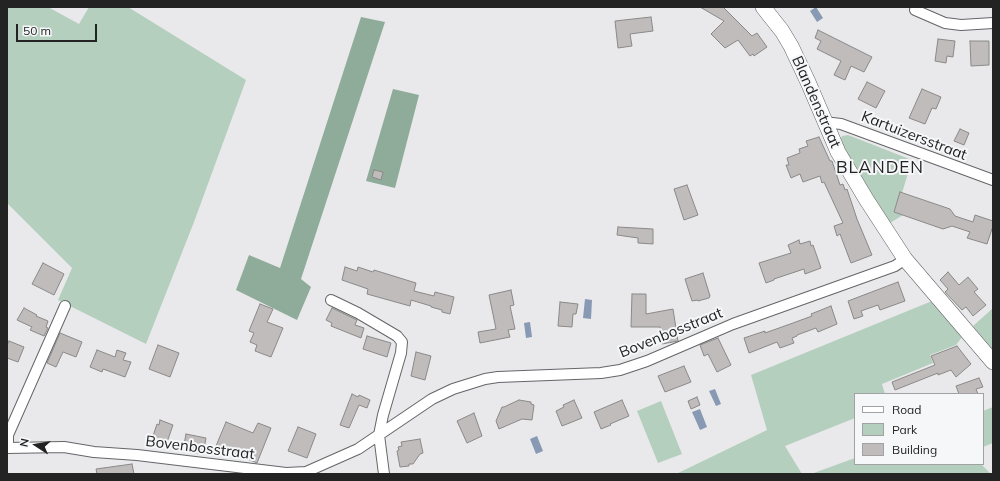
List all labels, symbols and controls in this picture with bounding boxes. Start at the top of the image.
scale bar [18,16,99,42]
text: 50 m [23,23,51,38]
street label: Blandenstraat [788,53,844,151]
street label: Kartuizersstraat [859,108,969,164]
district label: BLANDEN [836,158,924,178]
street label: Bovenbosstraat [617,304,725,362]
legend [854,393,984,465]
text: Road [892,402,921,417]
text: Park [892,422,917,437]
north arrow [16,425,56,465]
street label: Bovenbosstraat [144,432,256,464]
text: N [17,437,32,448]
text: Building [892,442,937,457]

